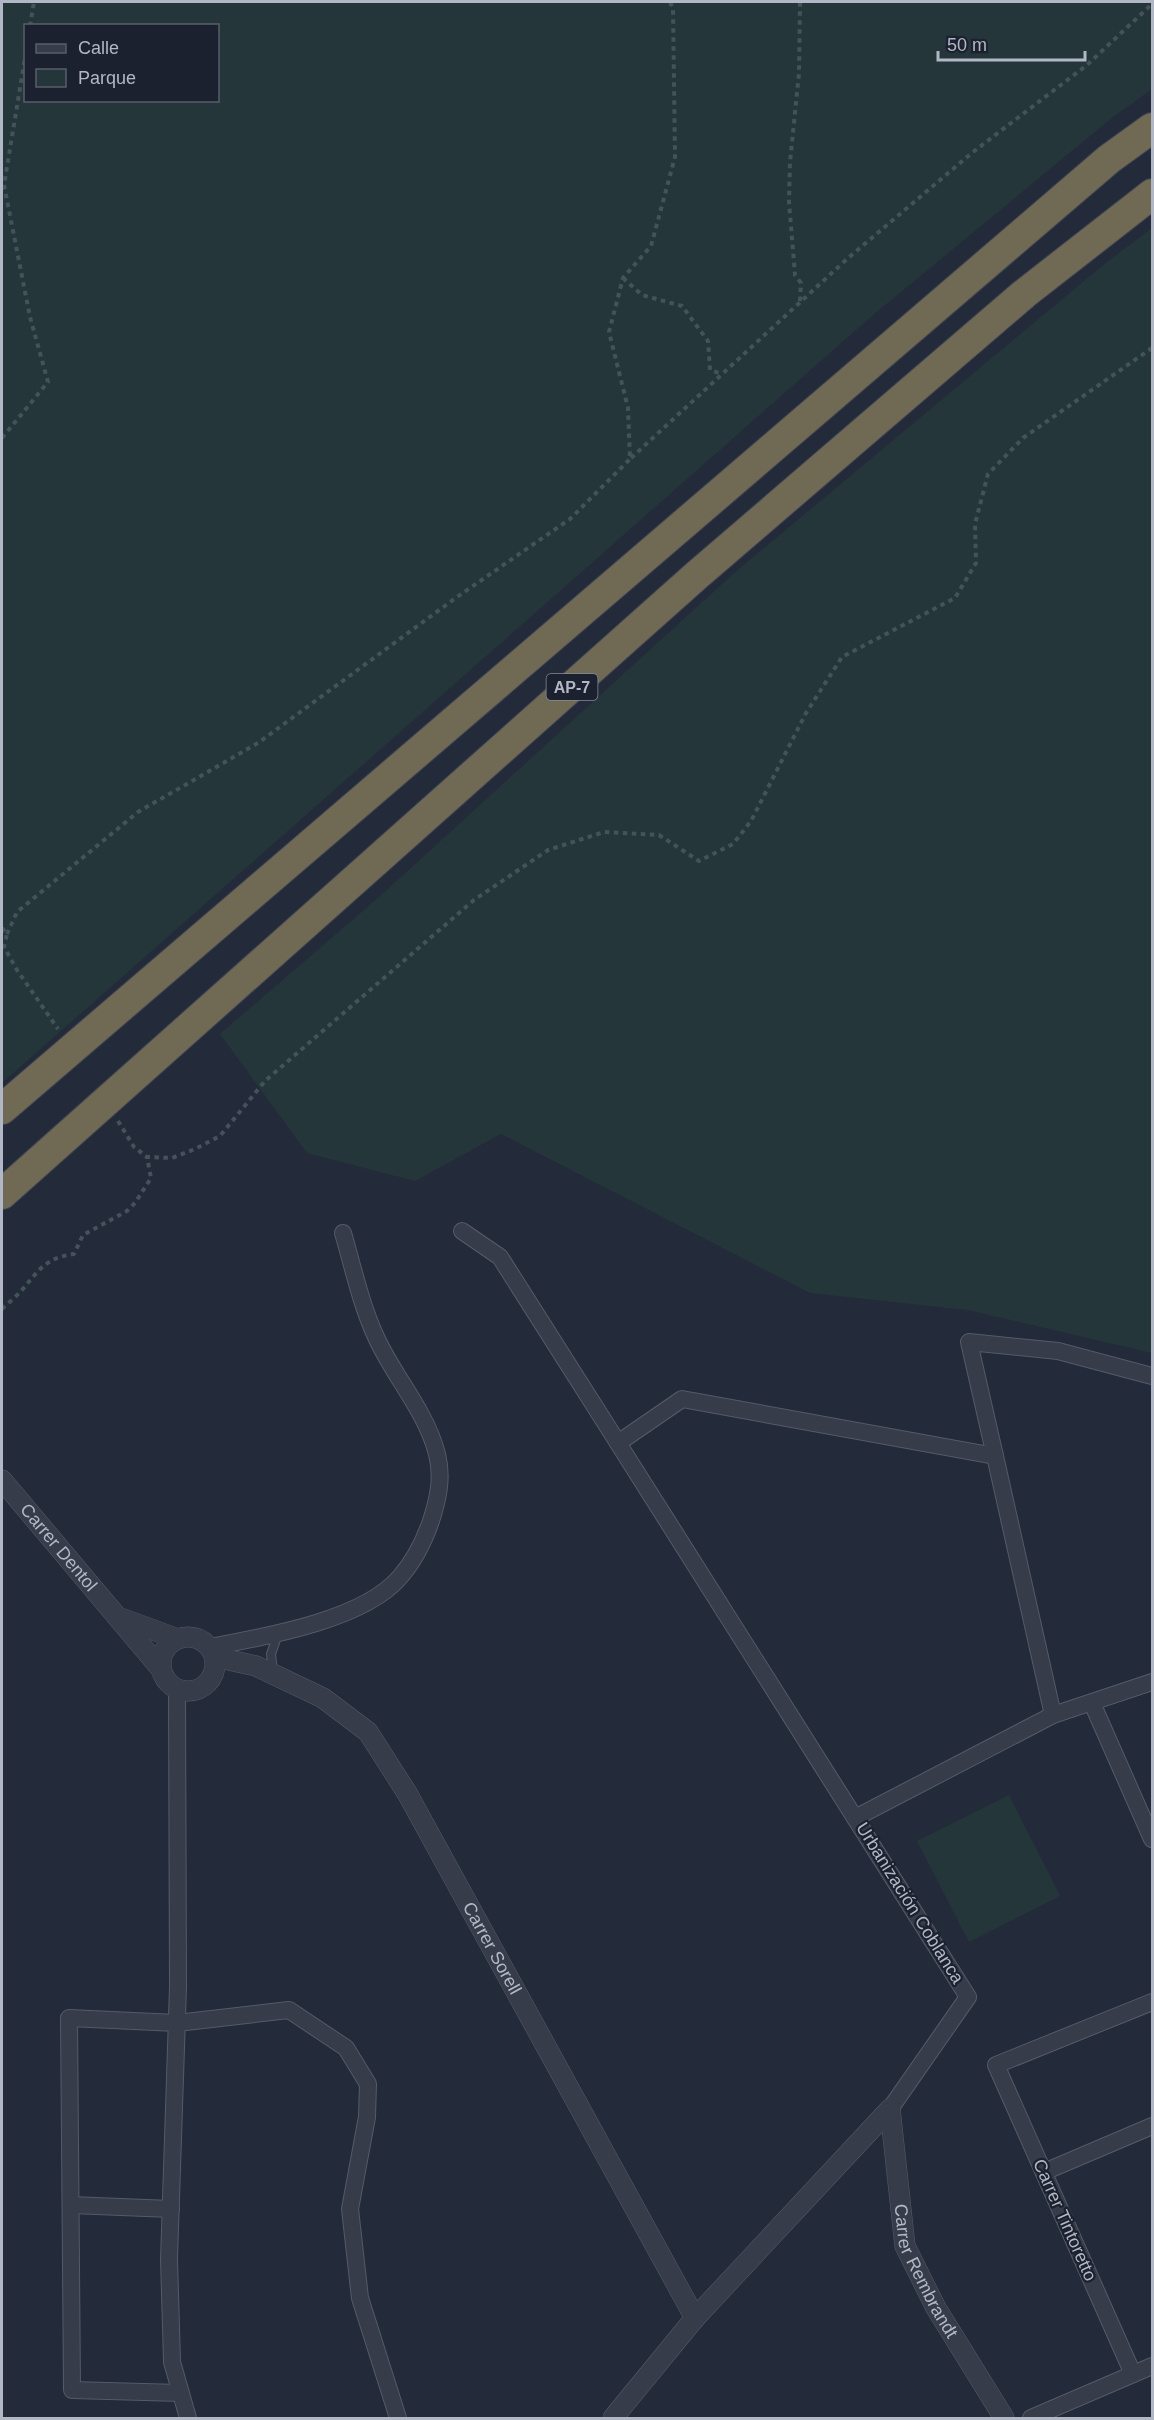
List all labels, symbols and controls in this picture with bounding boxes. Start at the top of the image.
legend [24,24,219,102]
scale bar [938,24,1085,62]
text: 50 m [947,35,987,55]
text: Calle [78,38,119,58]
text: Parque [78,68,136,88]
road number: AP-7 [546,674,598,700]
street label: Carrer Dentol [16,1500,101,1595]
street label: Urbanización Coblanca [852,1819,968,1988]
street label: Carrer Sorell [459,1899,525,1998]
street label: Carrer Tintoretto [1029,2156,1101,2284]
street label: Carrer Rembrandt [890,2203,962,2342]

